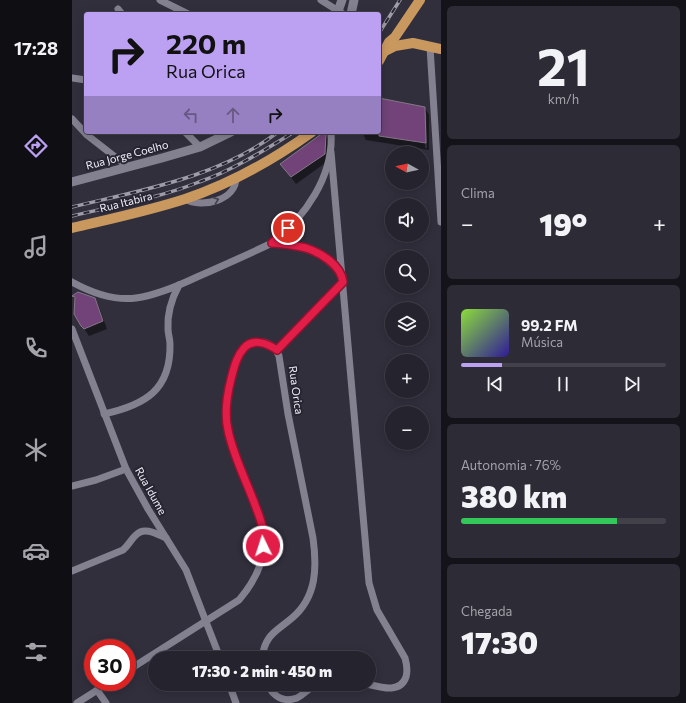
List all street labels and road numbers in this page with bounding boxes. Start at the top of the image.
street label: Rua Jorge Coelho [84,137,170,173]
street label: Rua Itabira [98,189,154,214]
street label: Rua Orica [287,365,306,415]
street label: Rua Idume [133,465,170,517]

